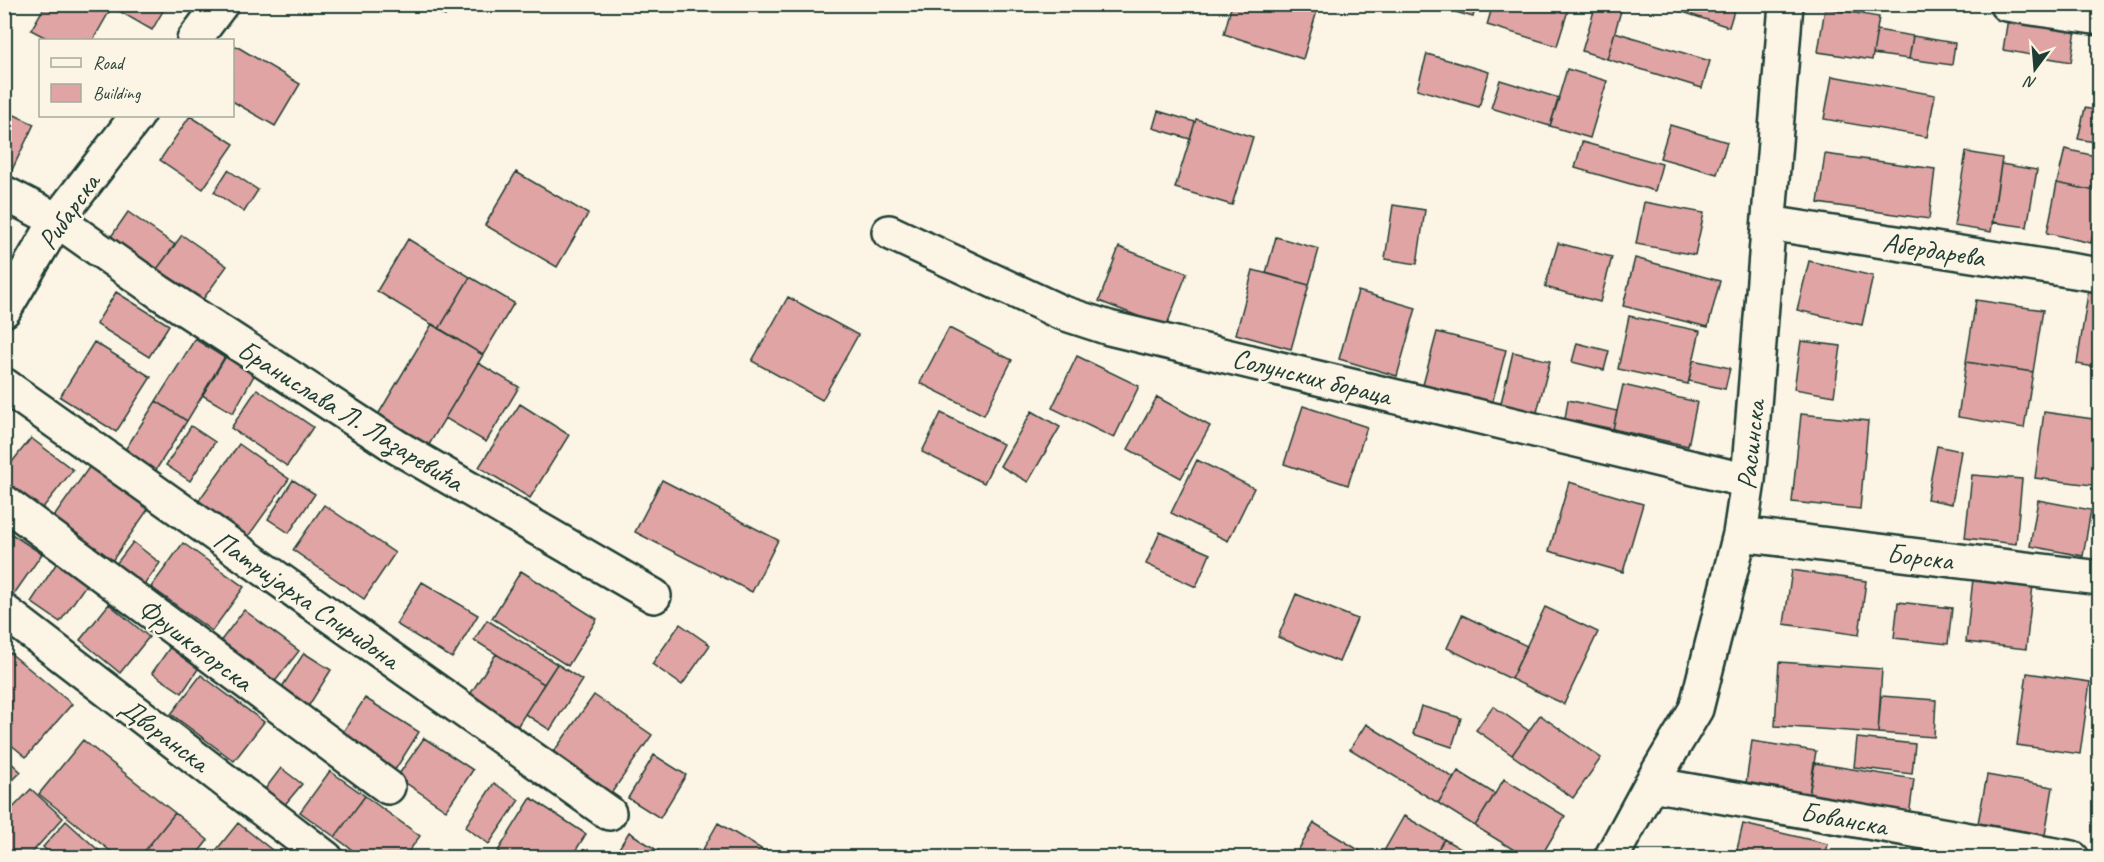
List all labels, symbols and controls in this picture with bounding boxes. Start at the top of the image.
legend [39,39,234,117]
north arrow [2005,39,2065,99]
text: Road [93,52,126,74]
text: N [2021,71,2039,93]
text: Building [93,82,142,104]
street label: Рибарска [30,164,109,256]
street label: Абердарева [1880,224,1989,275]
street label: Бранислава Л. Лазаревића [231,332,472,501]
street label: Солунских бораца [1229,340,1397,414]
street label: Расинска [1728,396,1773,491]
street label: Патријарха Спиридона [207,522,408,678]
street label: Борска [1885,535,1957,578]
street label: Фрушкогорска [132,590,261,700]
street label: Дворанска [113,689,218,781]
street label: Бованска [1798,794,1892,844]

